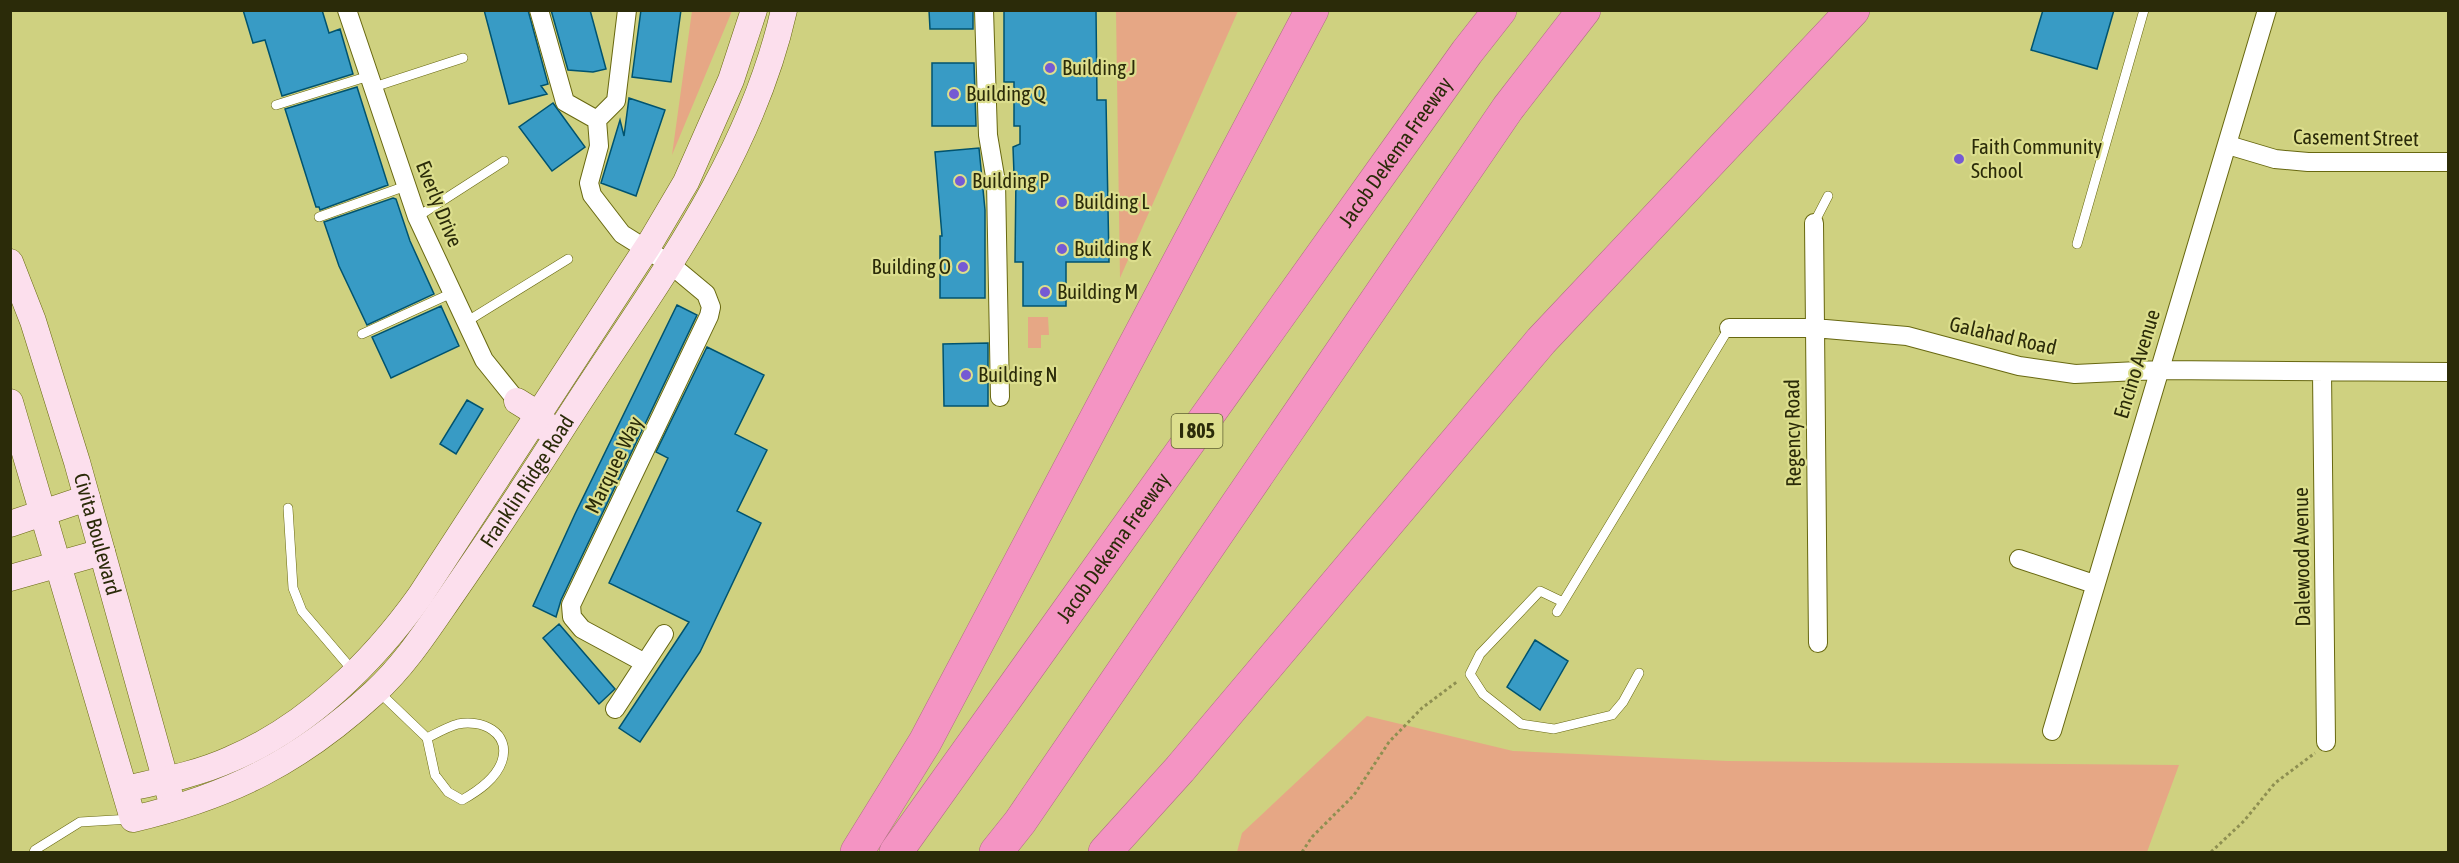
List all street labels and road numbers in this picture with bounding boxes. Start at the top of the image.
street label: Jacob Dekema Freeway [1333,72,1457,231]
street label: Casement Street [2293,124,2419,150]
street label: Everly Drive [412,157,468,250]
street label: Encino Avenue [2108,306,2164,421]
street label: Galahad Road [1947,311,2059,359]
street label: Regency Road [1779,379,1805,487]
street label: Franklin Ridge Road [475,410,578,551]
street label: Marquee Way [579,412,647,517]
road number: I 805 [1172,414,1222,448]
street label: Jacob Dekema Freeway [1051,467,1174,627]
street label: Civita Boulevard [70,470,126,598]
street label: Dalewood Avenue [2288,487,2314,627]

